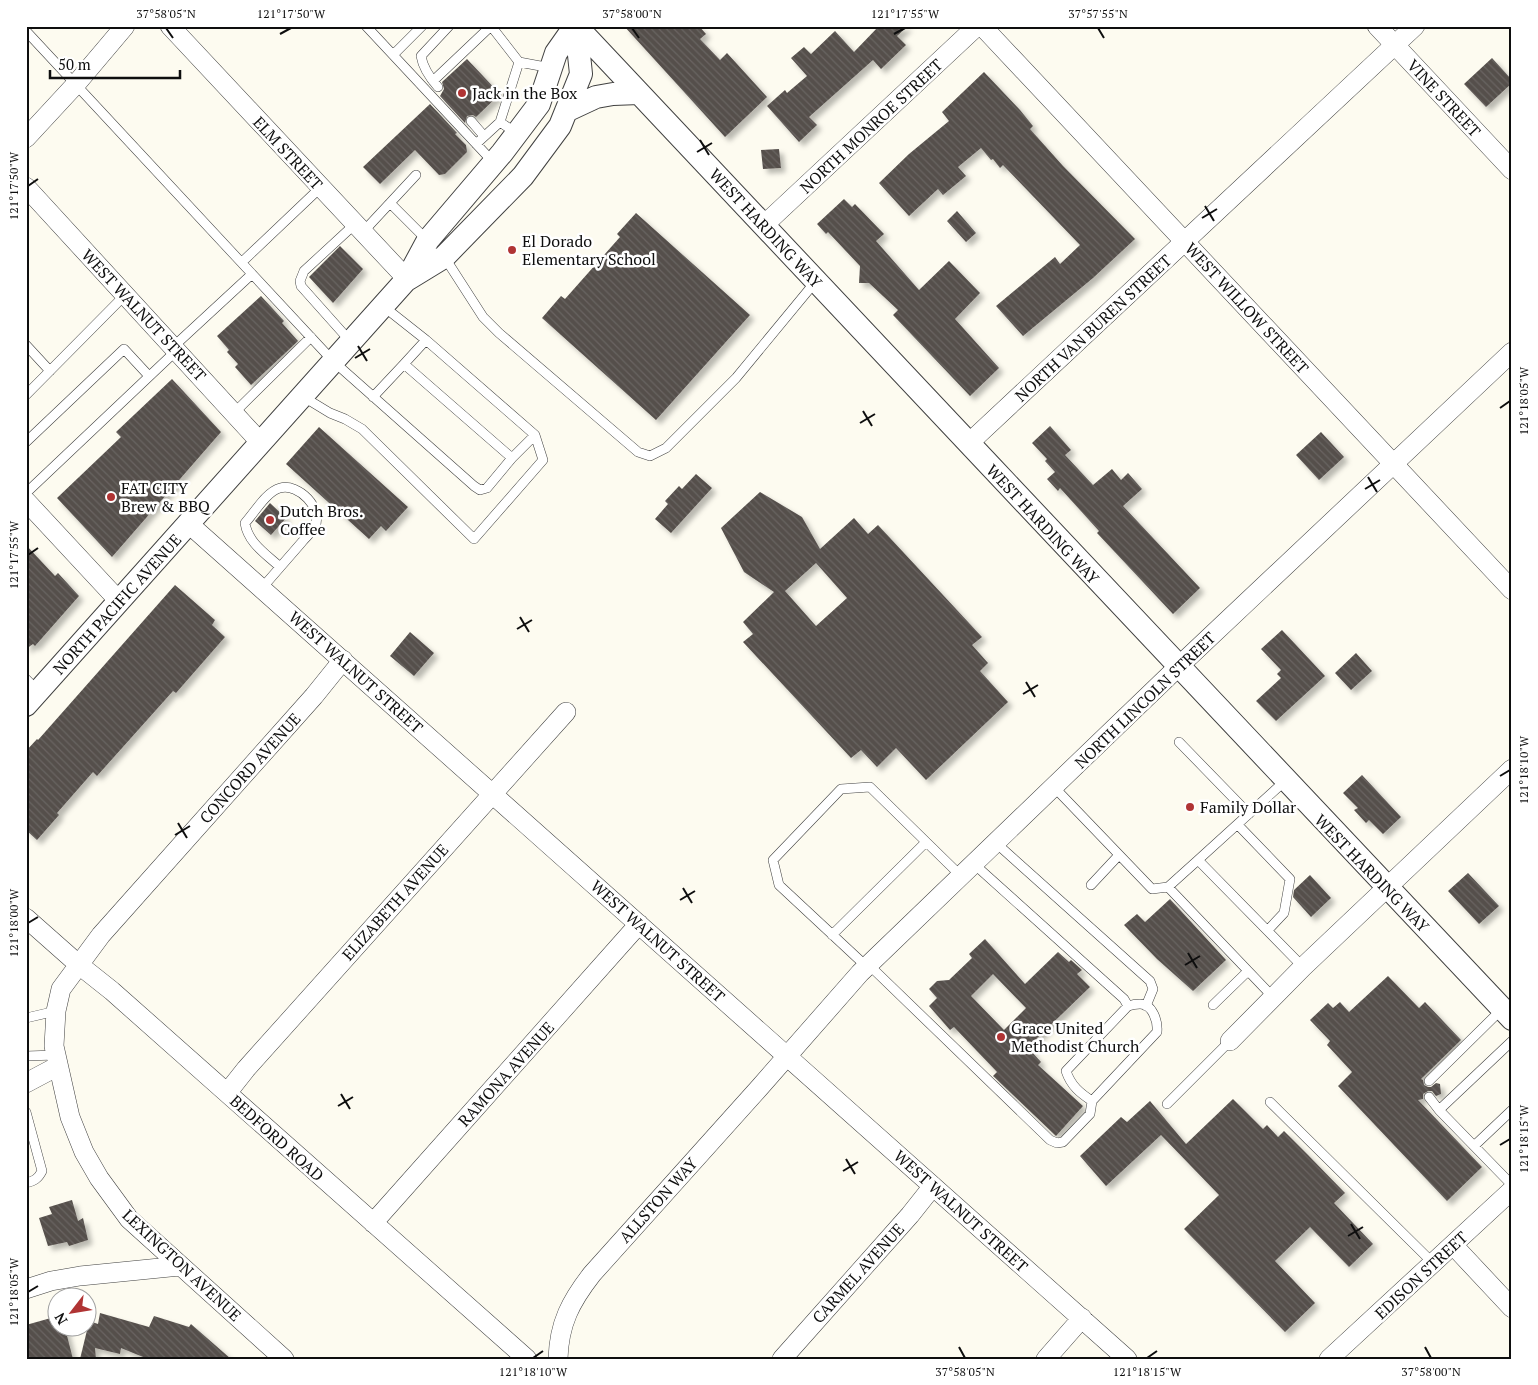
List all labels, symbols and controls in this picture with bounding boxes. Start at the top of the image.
text: 37°58'05"N [136,6,196,21]
text: 121°17'50"W [257,6,326,21]
text: 37°58'00"N [602,6,662,21]
text: 121°17'55"W [871,6,940,21]
text: 37°57'55"N [1068,6,1128,21]
scale bar [50,48,180,80]
text: 50 m [58,54,91,74]
street label: NORTH MONROE STREET [795,54,947,198]
street label: VINE STREET [1402,54,1486,142]
place label: Jack in the Box [472,82,578,104]
marker: Jack in the Box [456,87,468,99]
street label: ELM STREET [248,111,328,195]
text: 121°17'50"W [6,151,21,220]
street label: WEST HARDING WAY [705,163,828,293]
place label: El Dorado Elementary School [522,230,656,270]
street label: WEST WILLOW STREET [1180,238,1314,378]
street label: WEST WALNUT STREET [77,244,211,386]
marker: El Dorado Elementary School [506,244,518,256]
street label: NORTH VAN BUREN STREET [1010,249,1176,407]
text: 121°18'05"W [1516,366,1531,435]
street label: WEST HARDING WAY [982,459,1105,589]
place label: FAT CITY Brew & BBQ [121,477,211,517]
marker: FAT CITY Brew & BBQ [105,491,117,503]
place label: Dutch Bros. Coffee [280,500,363,540]
marker: Dutch Bros. Coffee [264,514,276,526]
text: 121°17'55"W [6,520,21,589]
street label: NORTH PACIFIC AVENUE [48,529,186,679]
street label: WEST WALNUT STREET [284,606,428,738]
street label: NORTH LINCOLN STREET [1070,627,1220,773]
street label: CONCORD AVENUE [194,708,306,828]
text: 121°18'10"W [1516,735,1531,804]
place label: Family Dollar [1200,796,1297,818]
marker: Family Dollar [1184,801,1196,813]
street label: WEST HARDING WAY [1310,809,1435,937]
street label: ELIZABETH AVENUE [337,839,453,965]
street label: WEST WALNUT STREET [586,875,730,1007]
text: 121°18'00"W [6,888,21,957]
street label: RAMONA AVENUE [453,1017,559,1131]
place label: Grace United Methodist Church [1011,1017,1140,1057]
marker: Grace United Methodist Church [995,1031,1007,1043]
street label: BEDFORD ROAD [225,1090,329,1186]
text: 121°18'15"W [1516,1104,1531,1173]
street label: WEST WALNUT STREET [889,1145,1033,1277]
street label: ALLSTON WAY [614,1152,703,1247]
street label: LEXINGTON AVENUE [118,1204,246,1326]
street label: CARMEL AVENUE [807,1218,909,1328]
street label: EDISON STREET [1370,1226,1472,1324]
text: 121°18'05"W [6,1257,21,1326]
north arrow [48,1288,98,1338]
text: N [49,1309,71,1328]
text: 121°18'10"W [499,1364,568,1379]
text: 37°58'05"N [935,1364,995,1379]
text: 121°18'15"W [1113,1364,1182,1379]
text: 37°58'00"N [1401,1364,1461,1379]

